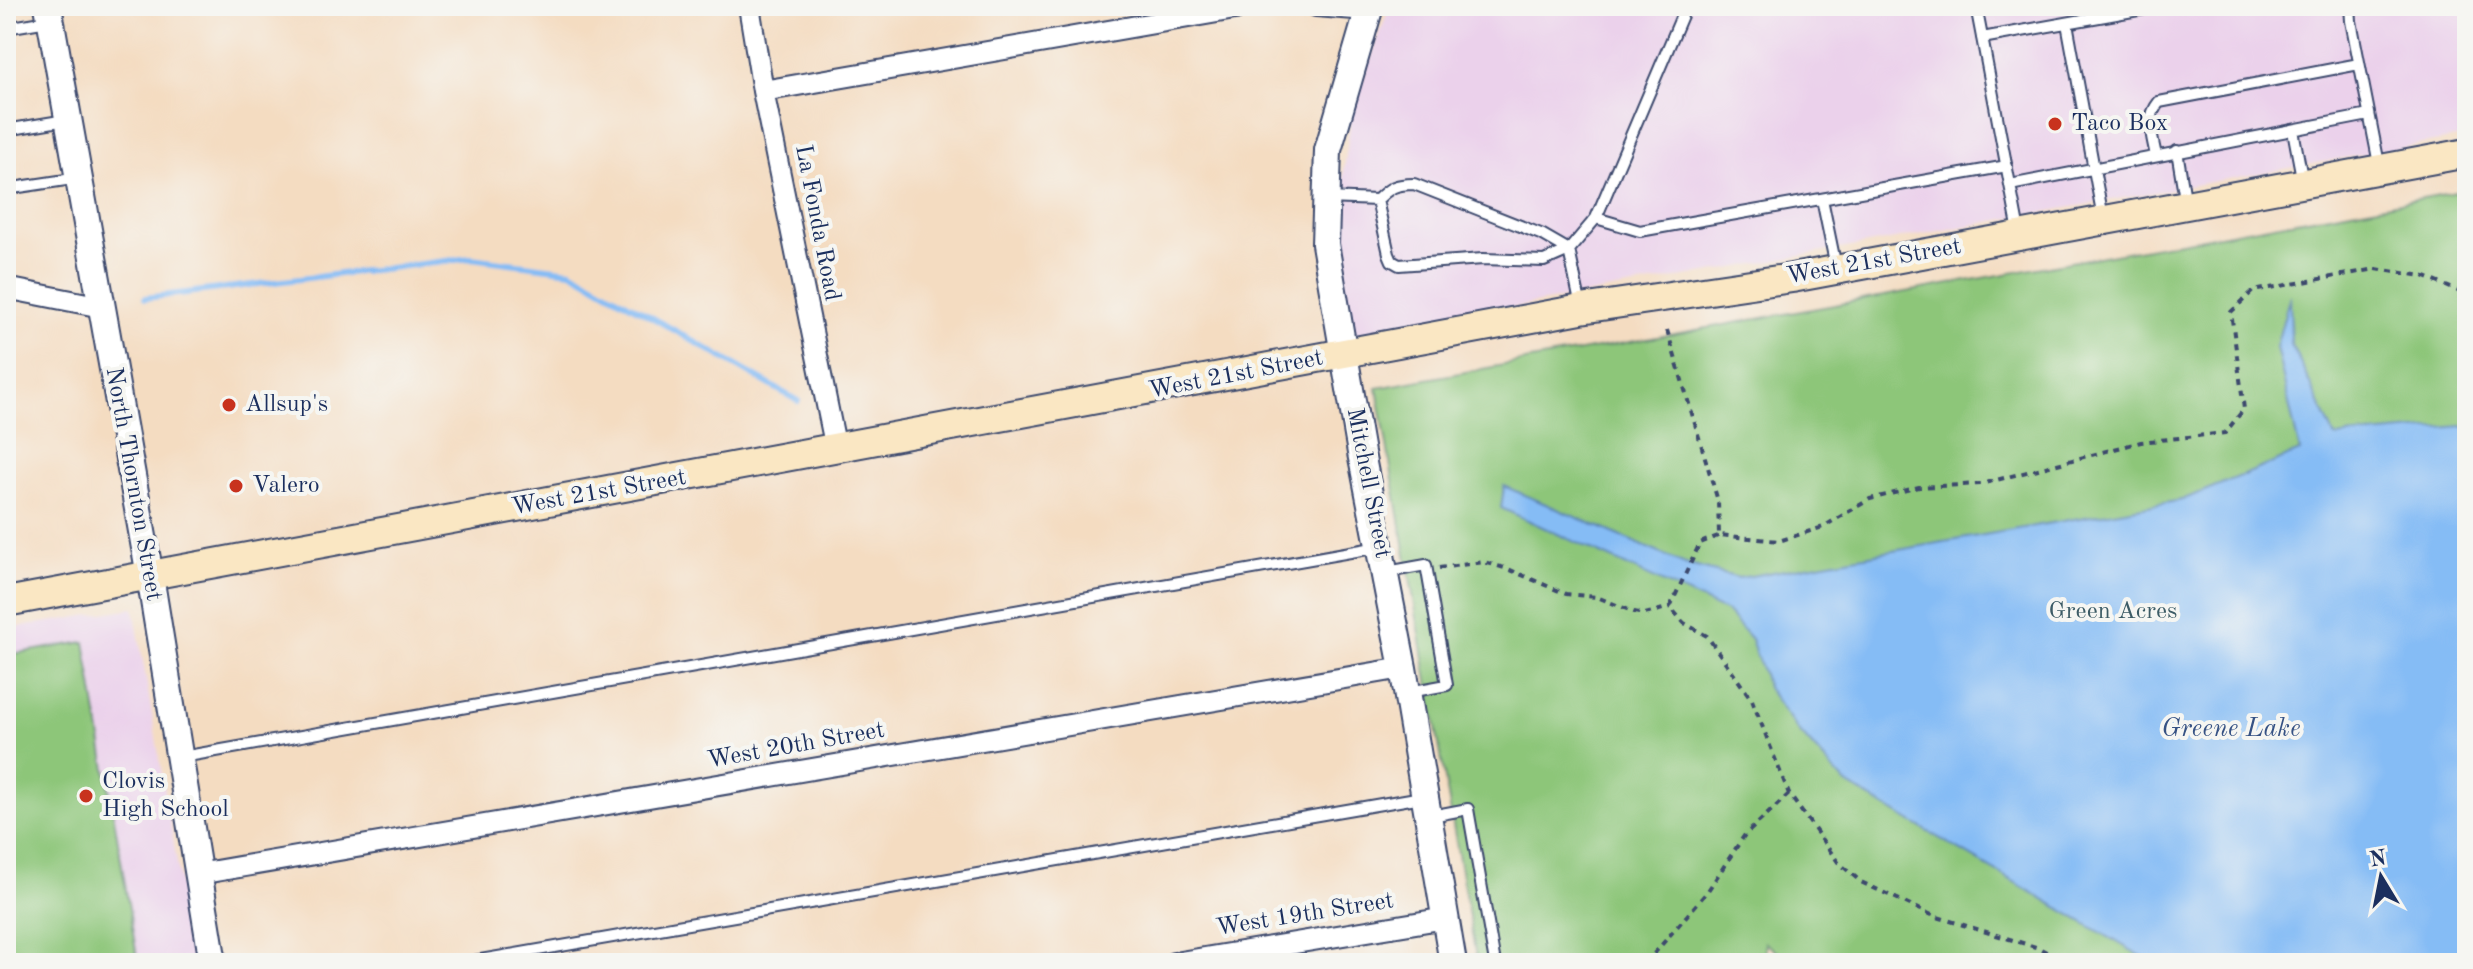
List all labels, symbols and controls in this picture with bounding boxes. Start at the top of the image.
place label: Taco Box [2071,112,2168,136]
marker: Taco Box [2046,115,2064,133]
street label: La Fonda Road [790,143,844,303]
street label: West 21st Street [1785,235,1963,289]
street label: West 21st Street [1147,346,1325,404]
street label: North Thornton Street [101,365,165,603]
place label: Allsup's [245,393,328,417]
marker: Allsup's [220,396,238,414]
street label: Mitchell Street [1342,406,1394,560]
street label: West 21st Street [510,466,688,520]
place label: Valero [252,474,320,498]
marker: Valero [227,477,245,495]
park label: Green Acres [2049,600,2177,624]
water label: Greene Lake [2161,716,2301,742]
street label: West 20th Street [706,719,886,773]
place label: Clovis High School [102,770,229,822]
marker: Clovis High School [77,787,95,805]
north arrow [2341,837,2421,917]
text: N [2368,847,2388,872]
street label: West 19th Street [1214,889,1396,941]

